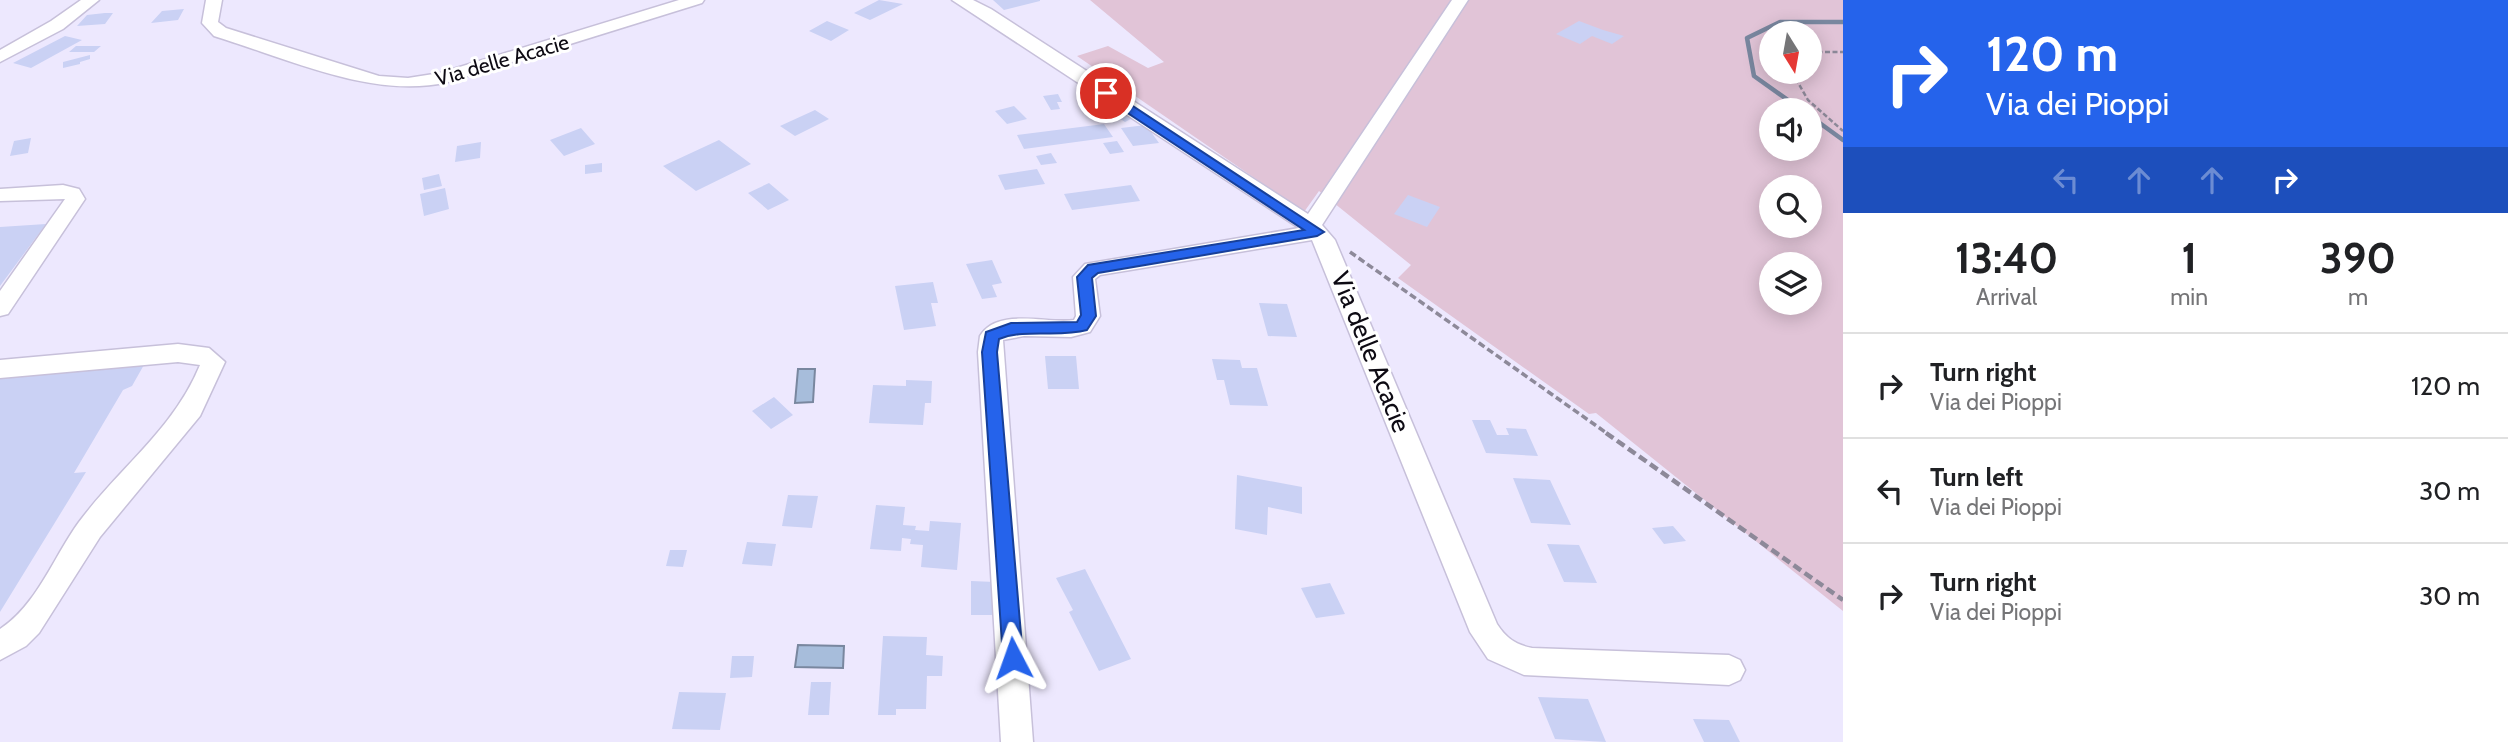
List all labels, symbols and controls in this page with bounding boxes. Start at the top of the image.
north arrow [1759,21,1822,84]
map controls [1759,21,1822,315]
text: 120 m [1986,24,2118,83]
icon: right [1871,28,1962,119]
street label: Via delle Acacie [432,29,572,91]
pin [1076,63,1136,123]
icon: arrive [1087,74,1125,112]
text: Via dei Pioppi [1986,84,2169,123]
button: sound [1759,98,1822,161]
icon: left [2047,161,2085,199]
icon: ahead [2120,161,2158,199]
icon: ahead [2193,161,2231,199]
icon: right [2266,161,2304,199]
button: search [1759,175,1822,238]
text: 13:40 [1955,232,2058,284]
text: 1 [2181,232,2197,284]
text: 390 [2320,232,2396,284]
button: layers [1759,252,1822,315]
street label: Via delle Acacie [1324,267,1418,437]
text: Arrival [1976,283,2037,311]
text: min [2170,283,2208,311]
text: m [2348,283,2368,311]
text: Turn right [1930,356,2036,388]
icon: right [1871,367,1909,405]
text: 120 m [2411,370,2480,402]
text: Via dei Pioppi [1930,388,2062,416]
text: Turn left [1930,461,2023,493]
icon: left [1871,472,1909,510]
text: 30 m [2419,475,2480,507]
text: Via dei Pioppi [1930,493,2062,521]
text: Turn right [1930,566,2036,598]
icon: right [1871,577,1909,615]
text: 30 m [2419,580,2480,612]
text: Via dei Pioppi [1930,598,2062,626]
position arrow [976,621,1050,695]

